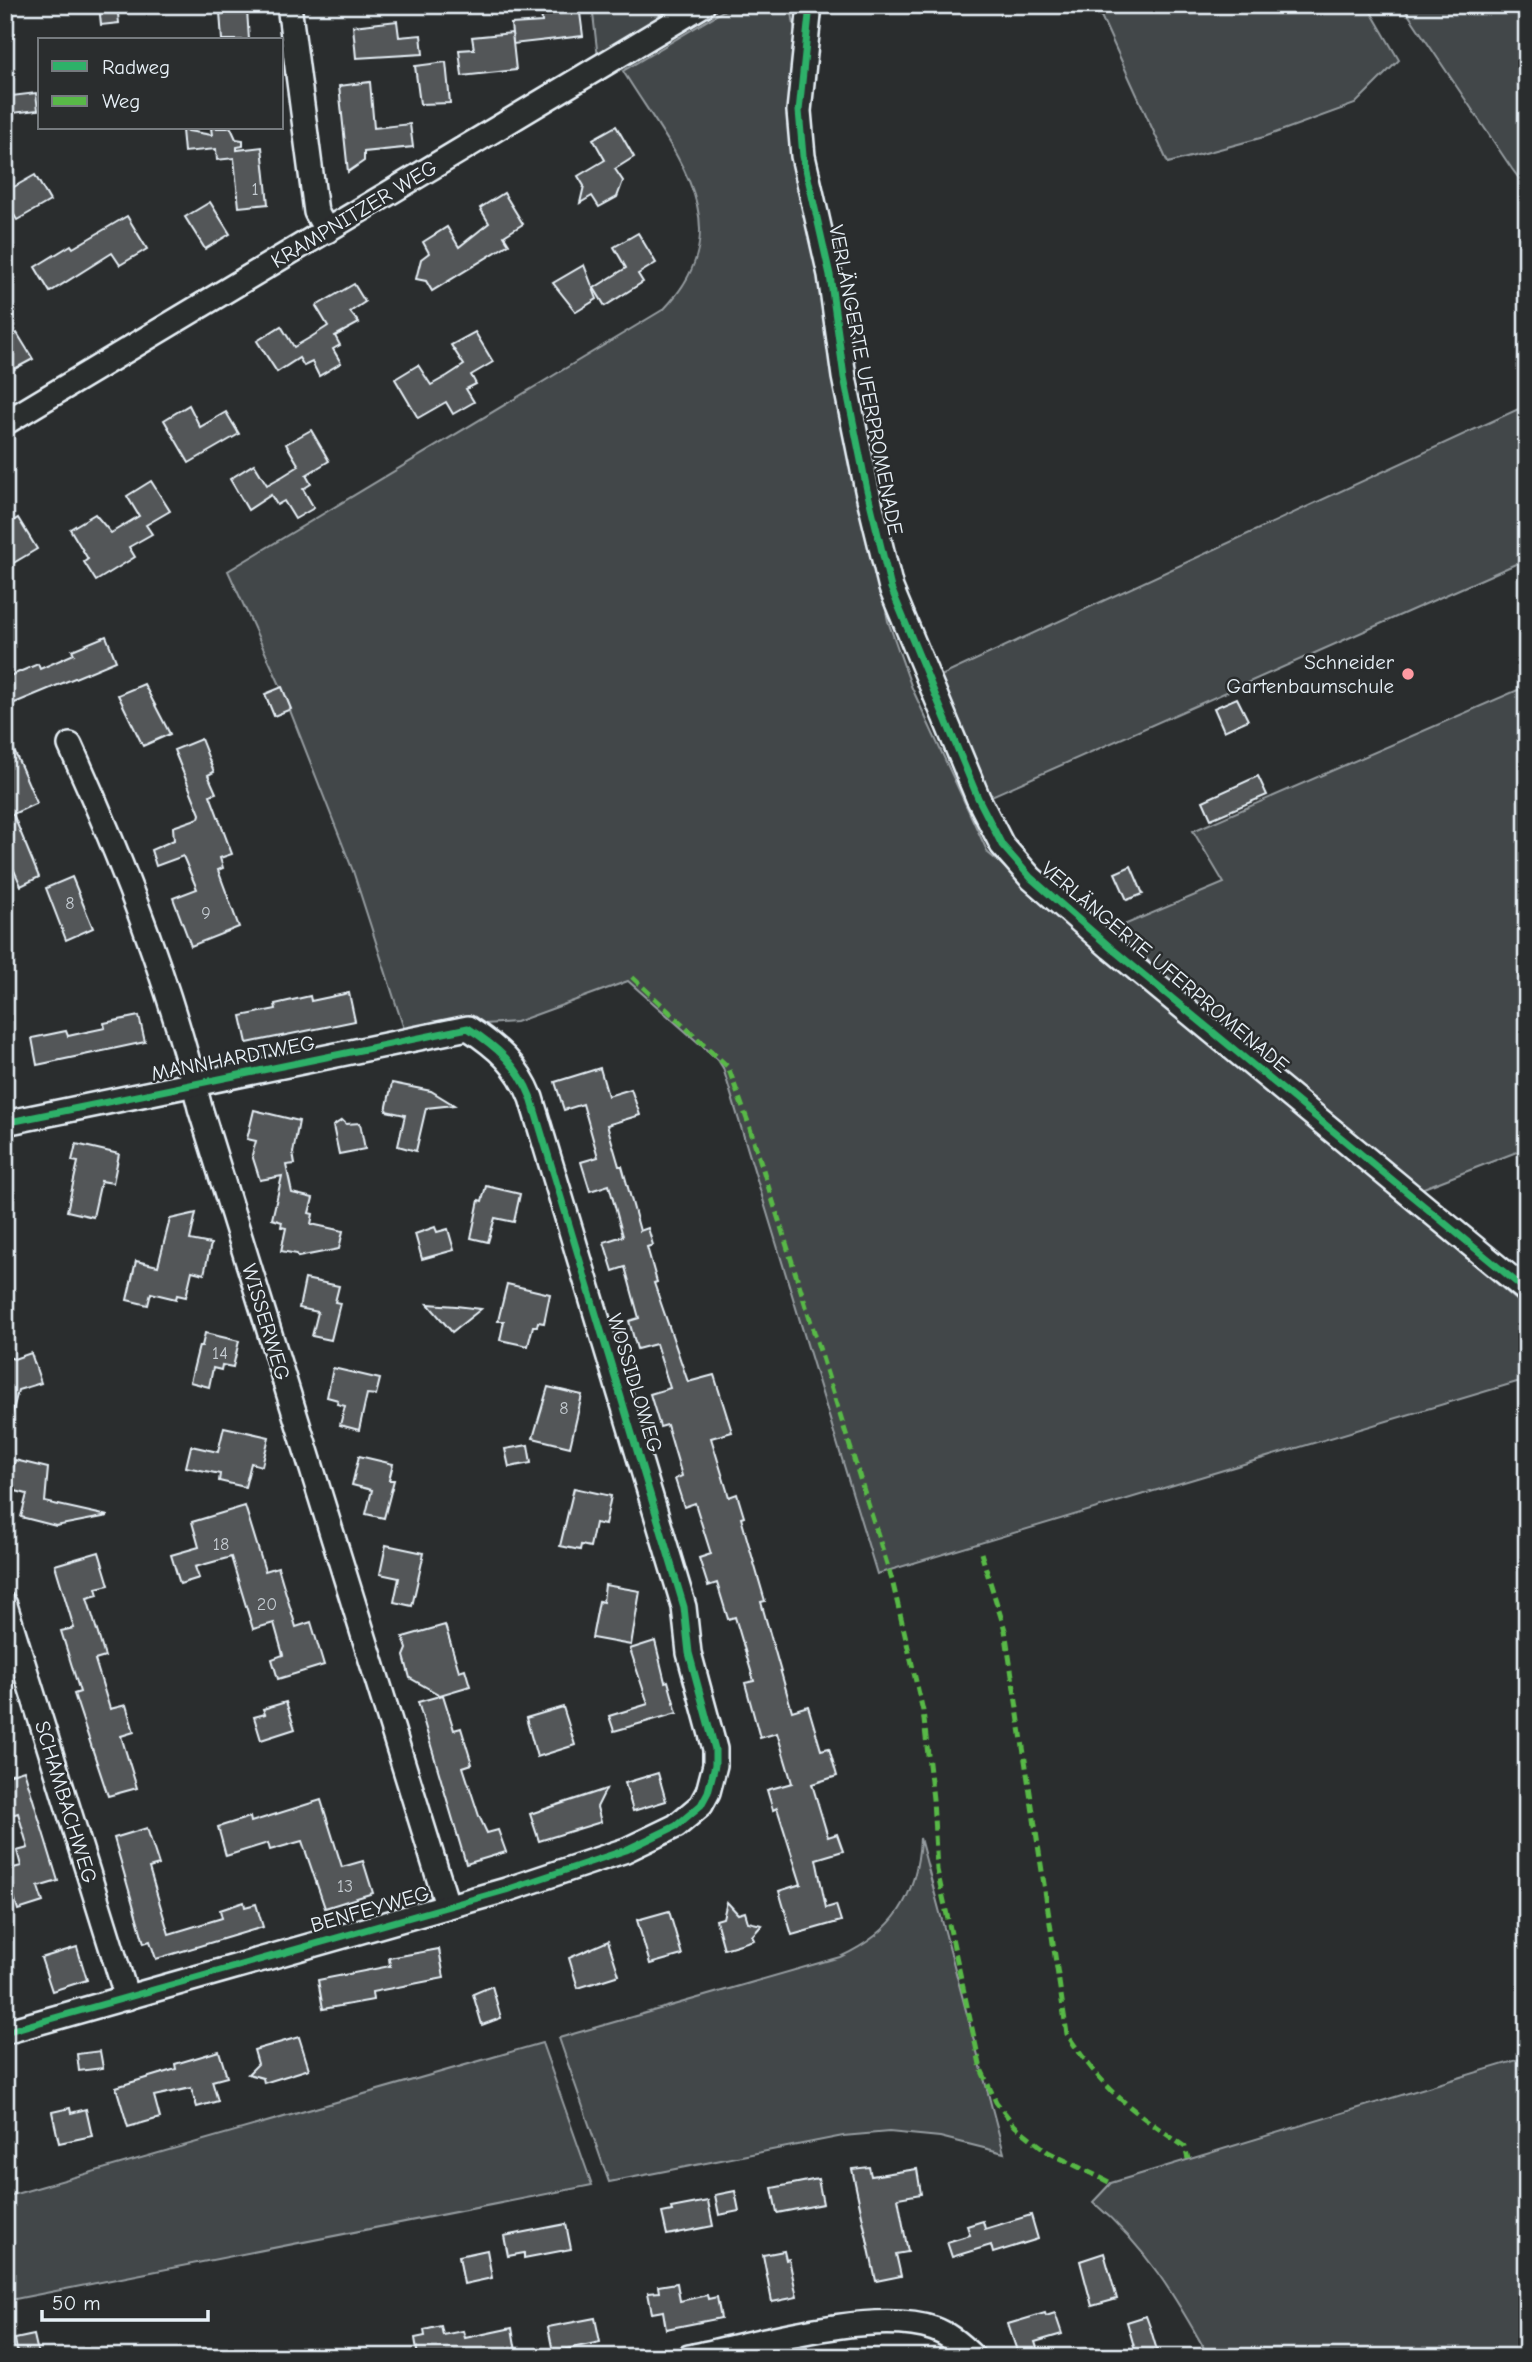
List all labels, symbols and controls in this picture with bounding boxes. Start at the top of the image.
legend [38,38,284,130]
text: Radweg [102,55,170,79]
text: Weg [102,89,140,113]
street label: KRAMPNITZER WEG [267,155,441,273]
house number: 1 [251,179,259,200]
street label: VERLÄNGERTE UFERPROMENADE [824,223,908,537]
place label: Schneider Gartenbaumschule [1226,650,1395,698]
marker: Schneider Gartenbaumschule [1400,666,1416,682]
street label: VERLÄNGERTE UFERPROMENADE [1036,856,1294,1078]
house number: 8 [65,893,75,914]
house number: 9 [201,903,211,924]
street label: MANNHARDTWEG [149,1030,317,1086]
street label: WISSERWEG [237,1261,295,1383]
street label: WOSSIDLOWEG [602,1311,668,1455]
house number: 14 [212,1343,228,1364]
house number: 8 [559,1398,569,1419]
house number: 18 [213,1534,229,1555]
house number: 20 [257,1594,277,1615]
street label: SCHAMBACHWEG [30,1718,102,1886]
house number: 13 [337,1876,353,1897]
street label: BENFEYWEG [308,1881,432,1937]
scale bar [42,2278,208,2322]
text: 50 m [52,2291,101,2315]

